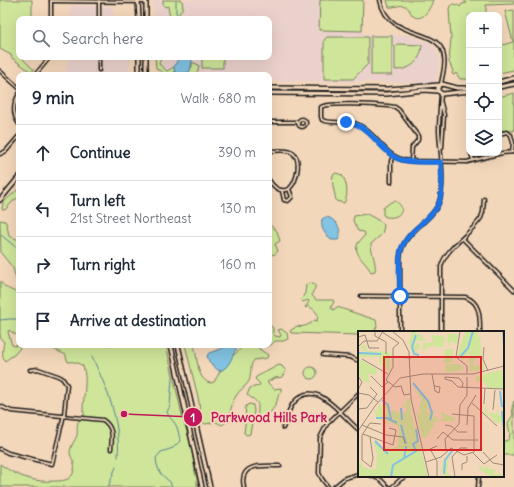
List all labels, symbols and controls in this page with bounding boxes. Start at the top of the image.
map controls [466,12,502,156]
button: + [466,12,502,48]
search box [16,16,272,60]
icon: search [30,27,52,49]
text: Search here [62,29,143,48]
button: − [466,48,502,84]
button: locate [466,84,502,120]
text: 9 min [32,87,74,109]
text: Walk · 680 m [181,90,256,107]
route end [337,113,355,131]
button: layers [466,120,502,156]
icon: ahead [32,142,54,164]
text: Continue [70,143,131,162]
text: 390 m [218,144,256,161]
text: Turn left [70,191,125,210]
icon: left [32,198,54,220]
text: 130 m [220,200,256,217]
text: 21st Street Northeast [70,210,192,227]
icon: right [32,254,54,276]
text: Turn right [70,255,135,274]
text: 160 m [220,256,256,273]
route start [391,287,409,305]
icon: arrive [32,310,54,332]
text: Arrive at destination [70,311,206,330]
inset map [358,331,504,477]
callout: Parkwood Hills Park [183,405,335,430]
text: Parkwood Hills Park [211,409,328,426]
text: 1 [191,410,195,425]

